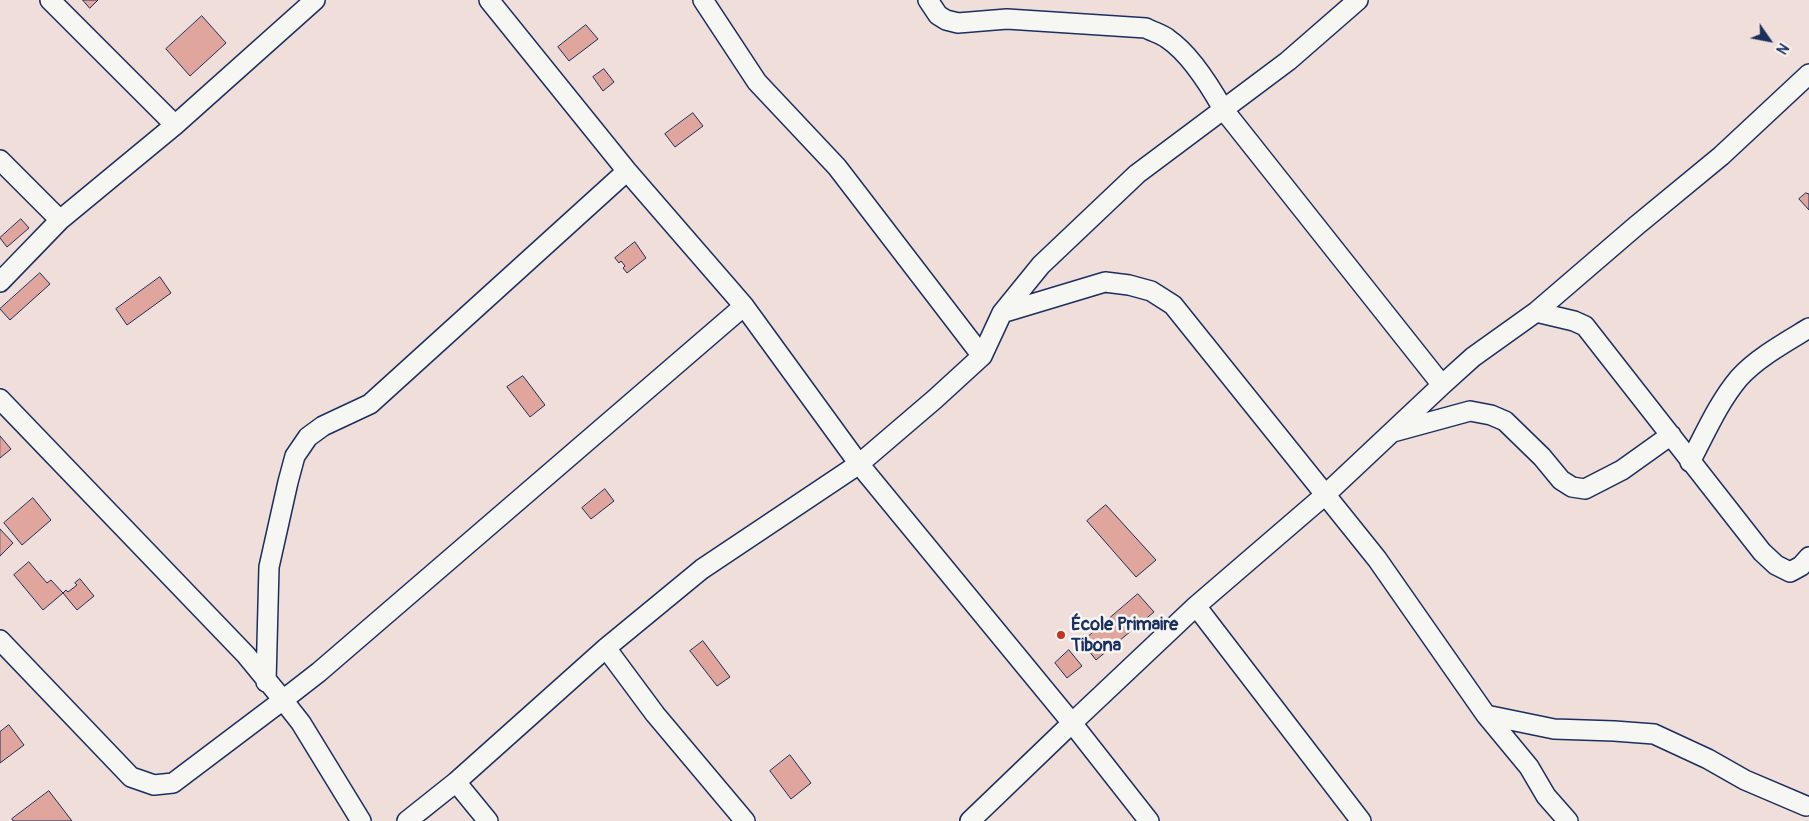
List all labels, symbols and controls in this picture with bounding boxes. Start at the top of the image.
north arrow [1744,15,1794,65]
text: N [1772,40,1792,57]
place label: École Primaire Tibona [1071,614,1178,656]
marker: École Primaire Tibona [1055,629,1067,641]

